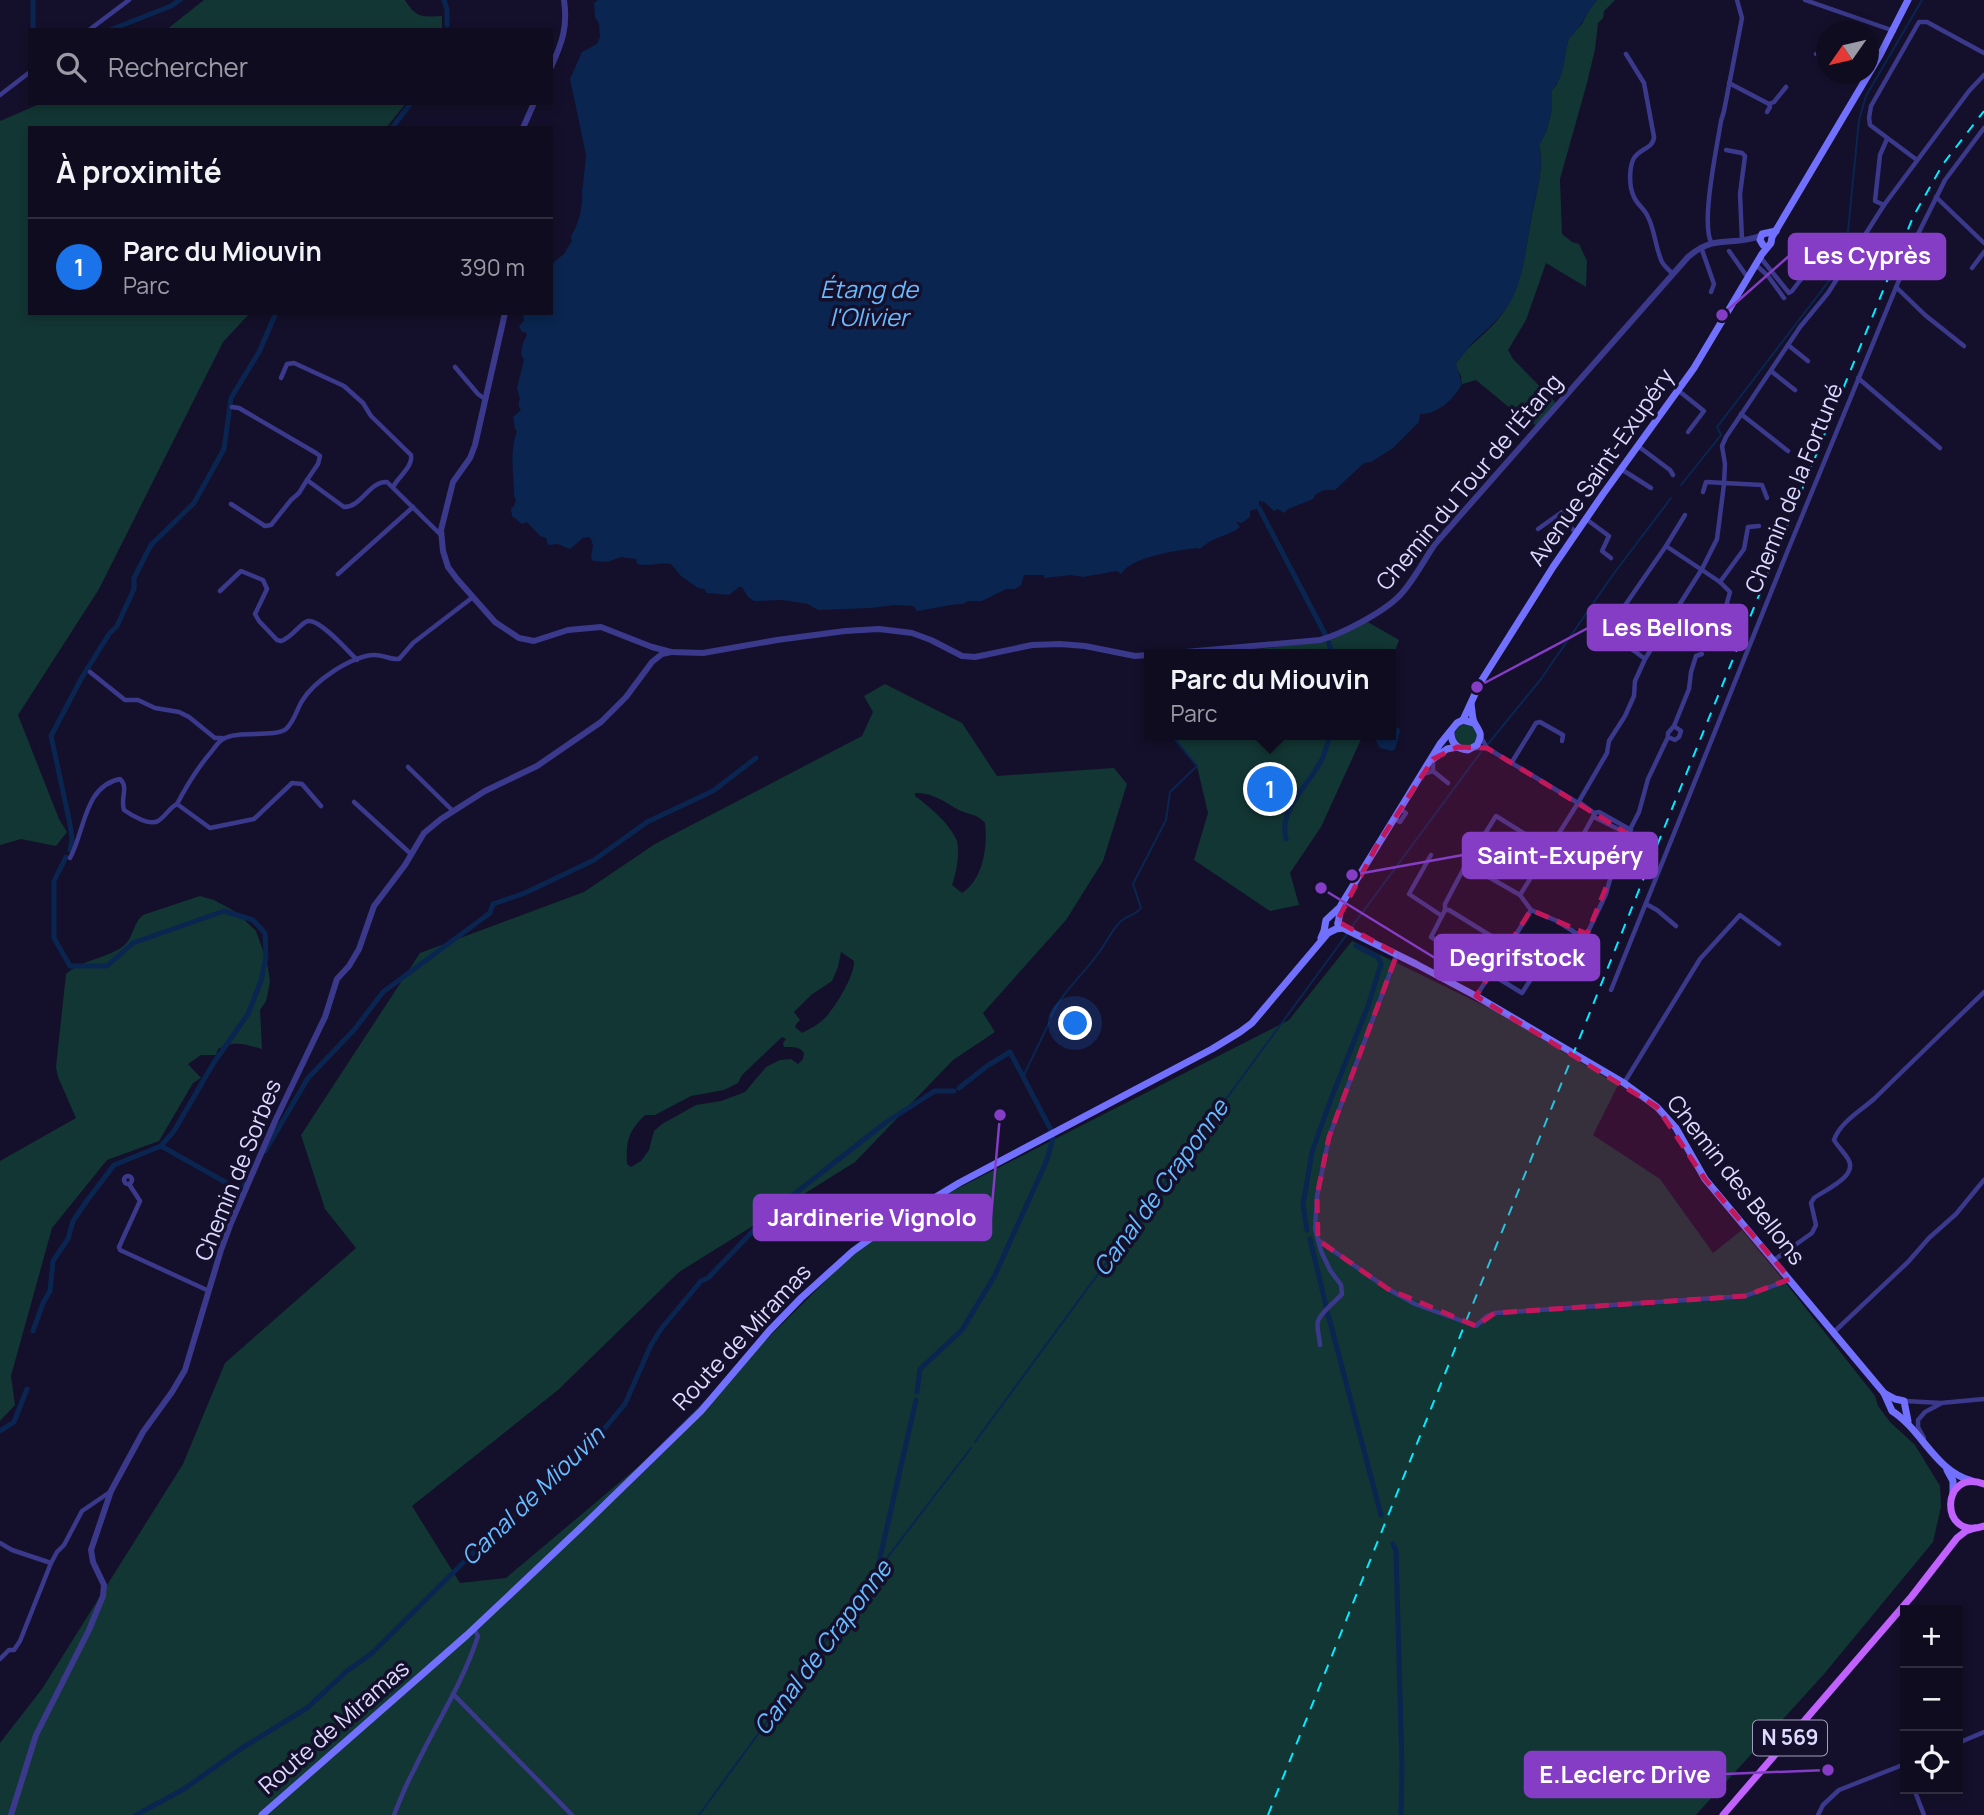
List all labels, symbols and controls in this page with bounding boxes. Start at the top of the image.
north arrow [1816,21,1879,84]
search box [28,28,553,105]
icon: search [52,48,90,86]
text: Rechercher [108,49,248,85]
text: À proximité [56,151,222,192]
text: Parc du Miouvin [123,233,322,269]
callout: Les Cyprès [1789,234,1945,279]
text: Les Cyprès [1803,238,1931,271]
text: 1 [74,251,84,283]
text: 390 m [460,251,525,283]
text: Parc [123,269,170,301]
water label: Étang de l'Olivier [820,272,920,333]
street label: Avenue Saint-Exupéry [1520,361,1681,572]
street label: Chemin du Tour de l'Étang [1368,366,1569,597]
street label: Chemin de la Fortuné [1736,378,1850,597]
callout: Les Bellons [1588,605,1747,650]
text: Les Bellons [1602,610,1732,643]
popup [1144,649,1396,740]
text: Parc du Miouvin [1171,661,1369,697]
text: Parc [1171,697,1218,729]
pin: 1 [1247,763,1293,815]
callout: Saint-Exupéry [1463,833,1657,878]
text: Saint-Exupéry [1477,838,1644,871]
callout: Degrifstock [1435,935,1599,980]
text: Degrifstock [1449,940,1586,973]
your location [1058,1006,1092,1040]
street label: Chemin de Sorbes [186,1074,288,1265]
street label: Chemin des Bellons [1660,1088,1813,1271]
water label: Canal de Craponne [1084,1090,1236,1282]
callout: Jardinerie Vignolo [754,1195,991,1240]
text: Jardinerie Vignolo [767,1200,977,1233]
street label: Route de Miramas [665,1256,818,1417]
water label: Canal de Miouvin [453,1417,612,1572]
water label: Canal de Craponne [745,1551,900,1741]
map controls [1900,1605,1963,1794]
button: + [1900,1605,1963,1668]
street label: Route de Miramas [251,1652,416,1801]
button: − [1900,1668,1963,1731]
road number: N 569 [1753,1720,1827,1756]
button: locate [1900,1731,1963,1794]
callout: E.Leclerc Drive [1525,1752,1725,1797]
text: E.Leclerc Drive [1539,1757,1711,1790]

